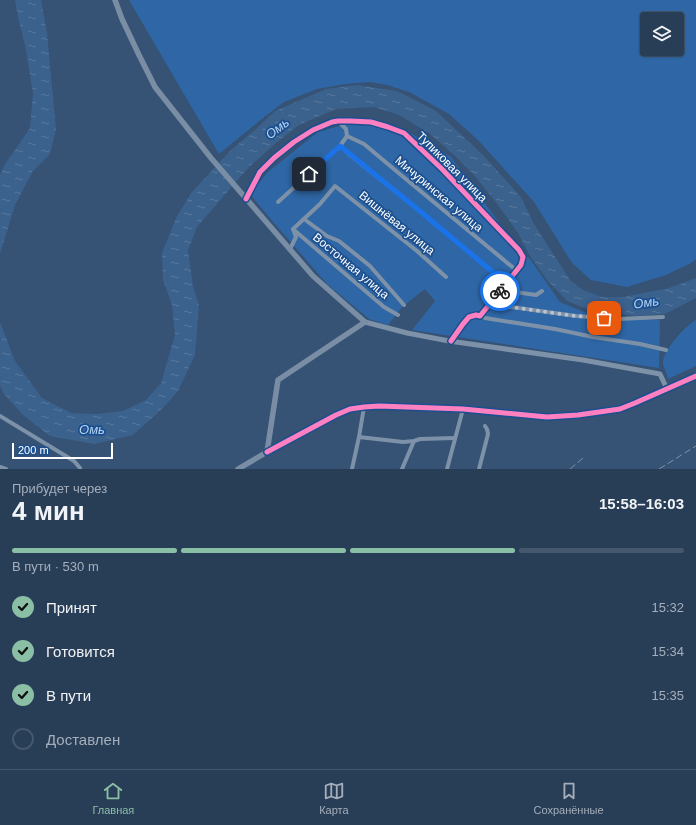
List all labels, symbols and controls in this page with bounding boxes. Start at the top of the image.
map controls [640,12,684,56]
button: layers [640,12,684,56]
water label: Омь [262,115,292,142]
street label: Тупиковая улица [414,129,490,205]
street label: Мичуринская улица [392,153,486,235]
pin [292,157,326,191]
icon: home [298,163,320,185]
street label: Вишнёвая улица [356,188,438,258]
street label: Восточная улица [310,230,392,302]
courier [480,271,520,311]
icon: bike [489,280,511,302]
water label: Омь [632,293,660,312]
pin [587,301,621,335]
icon: bag [593,307,615,329]
water label: Омь [79,422,105,437]
scale bar [12,441,113,460]
text: 200 m [18,444,49,456]
text: Прибудет через [12,481,107,496]
text: 15:58–16:03 [599,495,684,512]
text: 4 мин [12,496,85,526]
text: В пути · 530 m [12,559,99,574]
icon: check [12,596,34,618]
text: Принят [46,599,97,616]
text: 15:32 [651,600,684,615]
icon: check [12,640,34,662]
text: Готовится [46,643,115,660]
text: 15:34 [651,644,684,659]
icon: check [12,684,34,706]
text: В пути [46,687,91,704]
text: 15:35 [651,688,684,703]
text: Доставлен [46,731,120,748]
tab: Главная [92,780,134,816]
tab: Карта [319,780,349,816]
tab: Сохранённые [534,780,604,816]

